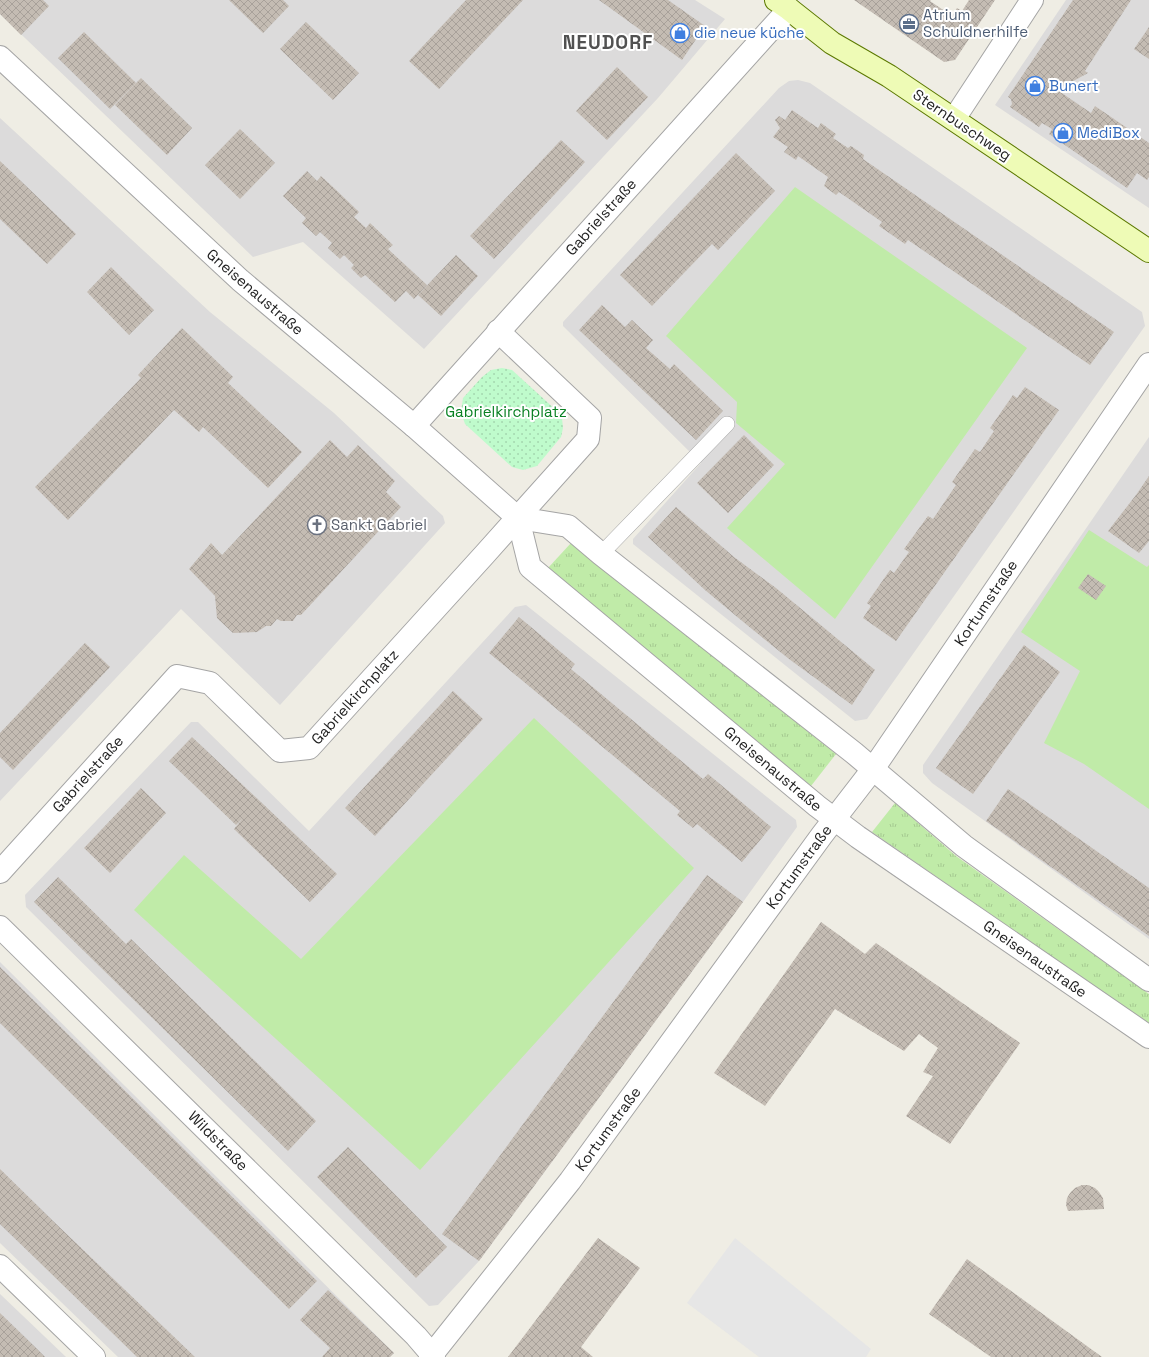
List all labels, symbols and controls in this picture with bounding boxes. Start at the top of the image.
place label: Atrium Schuldnerhilfe [923,5,1028,41]
office icon: Atrium Schuldnerhilfe [898,13,920,35]
shop icon: die neue küche [669,22,691,44]
place label: die neue küche [694,23,804,42]
district label: NEUDORF [563,30,653,55]
shop icon: Bunert [1024,75,1046,97]
place label: Bunert [1049,76,1099,95]
street label: Sternbuschweg [909,85,1015,165]
shop icon: MediBox [1052,122,1074,144]
place label: MediBox [1077,123,1140,142]
street label: Gabrielstraße [561,174,640,259]
street label: Gneisenaustraße [203,244,308,339]
park label: Gabrielkirchplatz [445,402,567,421]
church icon: Sankt Gabriel [306,514,328,536]
place label: Sankt Gabriel [331,515,427,534]
street label: Kortumstraße [950,556,1021,649]
street label: Gabrielkirchplatz [307,645,402,748]
street label: Gneisenaustraße [720,722,826,815]
street label: Gabrielstraße [48,731,127,816]
street label: Kortumstraße [762,821,836,913]
street label: Gneisenaustraße [980,916,1091,1001]
street label: Kortumstraße [571,1083,645,1175]
street label: Wildstraße [184,1107,252,1175]

